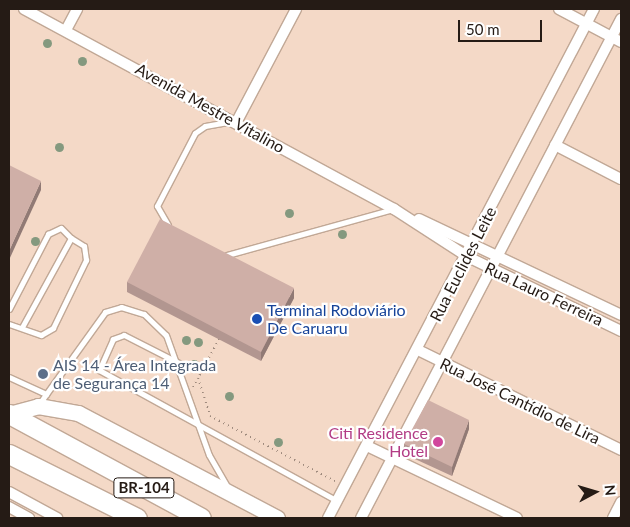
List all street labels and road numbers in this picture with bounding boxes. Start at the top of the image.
street label: Avenida Mestre Vitalino [132,59,288,157]
street label: Rua Euclides Leite [426,203,500,325]
street label: Rua Lauro Ferreira [482,258,606,330]
street label: Rua José Cantídio de Lira [437,354,603,448]
road number: BR-104 [113,476,175,500]

